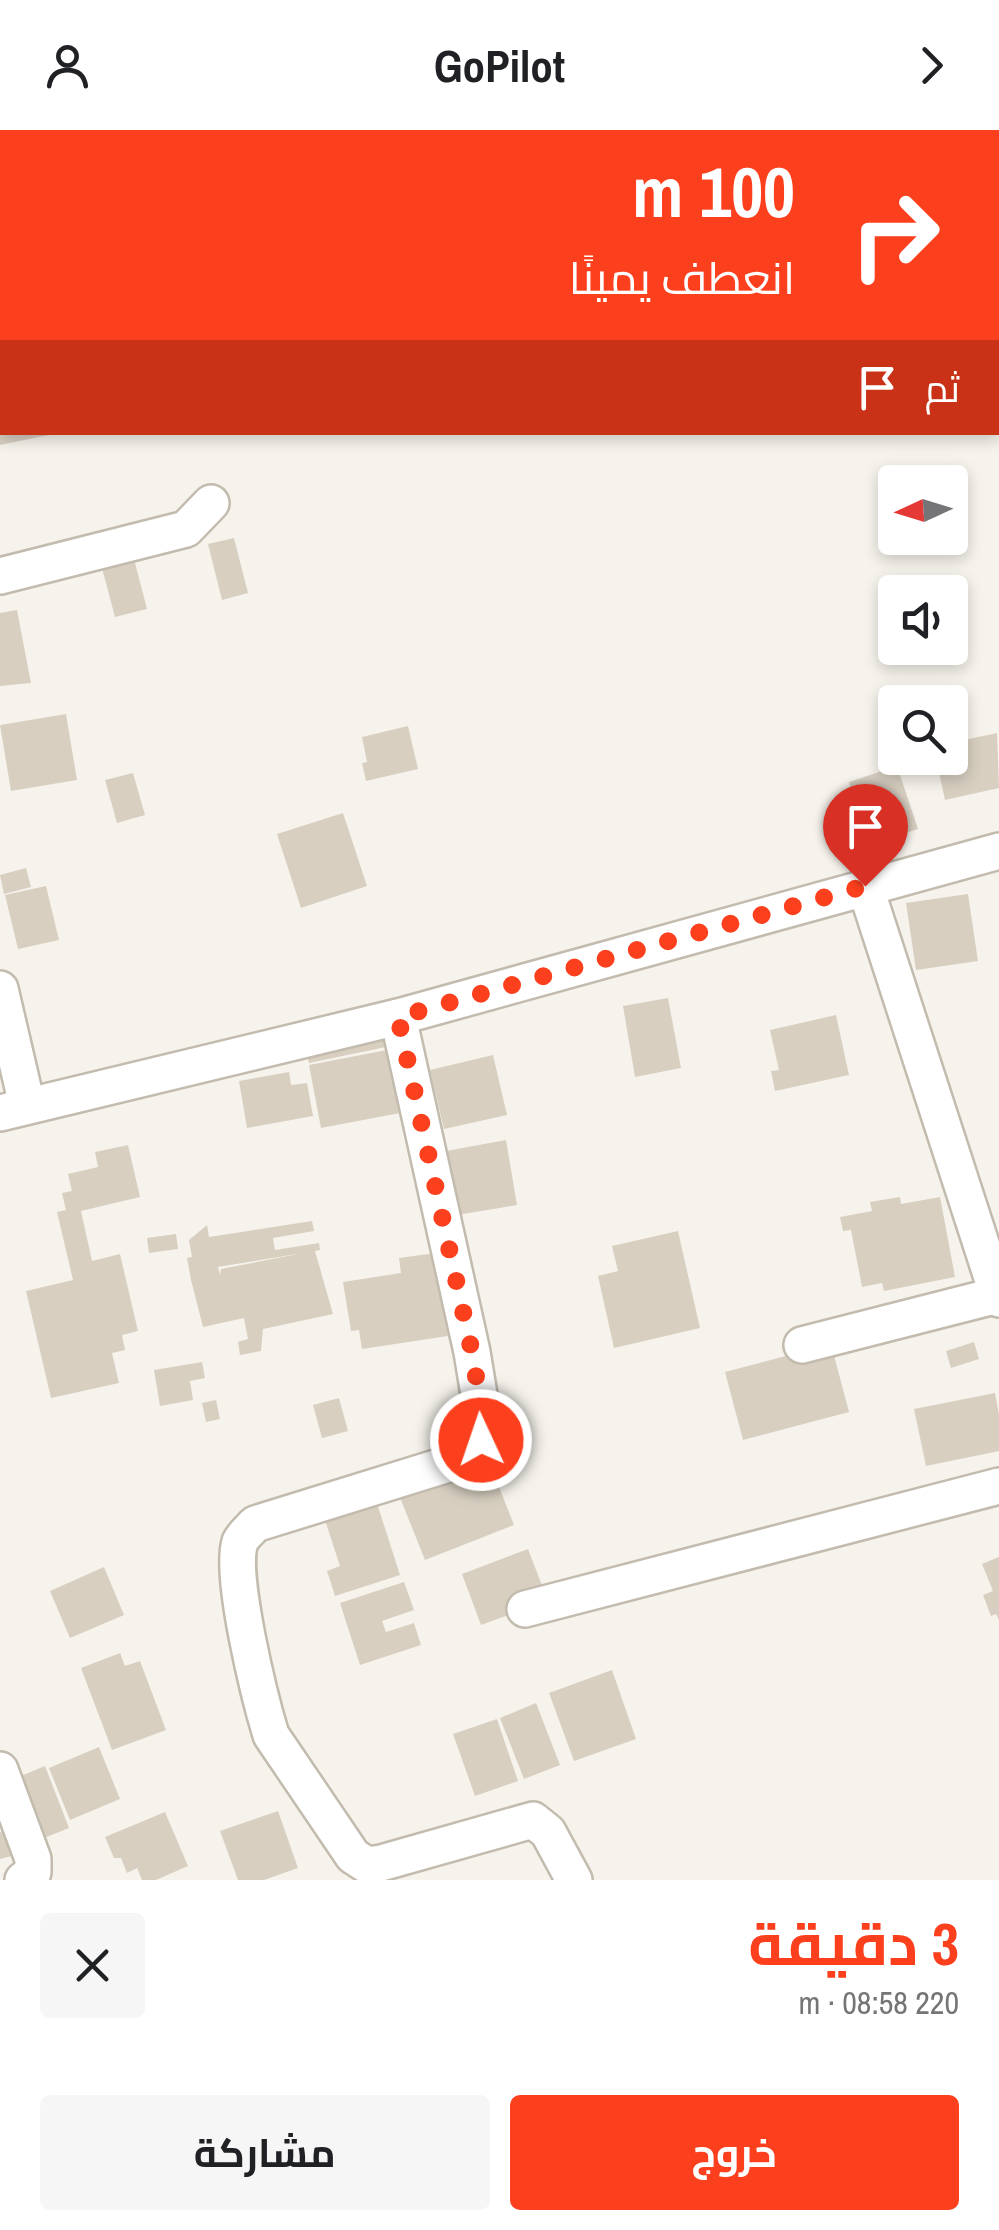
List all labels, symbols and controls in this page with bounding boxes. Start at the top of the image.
text: GoPilot [434,35,565,96]
icon: person [40,38,95,93]
icon: forward [904,38,959,93]
text: 100 m [632,145,795,239]
icon: right [830,170,960,300]
text: انعطف يمينًا [569,247,795,308]
icon: arrive [850,360,905,415]
text: ثم [925,363,960,414]
north arrow [878,465,968,555]
map controls [878,465,968,775]
button: sound [878,575,968,665]
button: search [878,685,968,775]
pin [823,784,908,887]
icon: arrive [838,799,893,854]
position arrow [429,1388,533,1492]
text: 3 دقيقة [748,1903,959,1984]
button: close [40,1913,145,2018]
text: 220 m · 08:58 [799,1981,959,2024]
button: مشاركة [40,2095,490,2210]
button: خروج [510,2095,959,2210]

